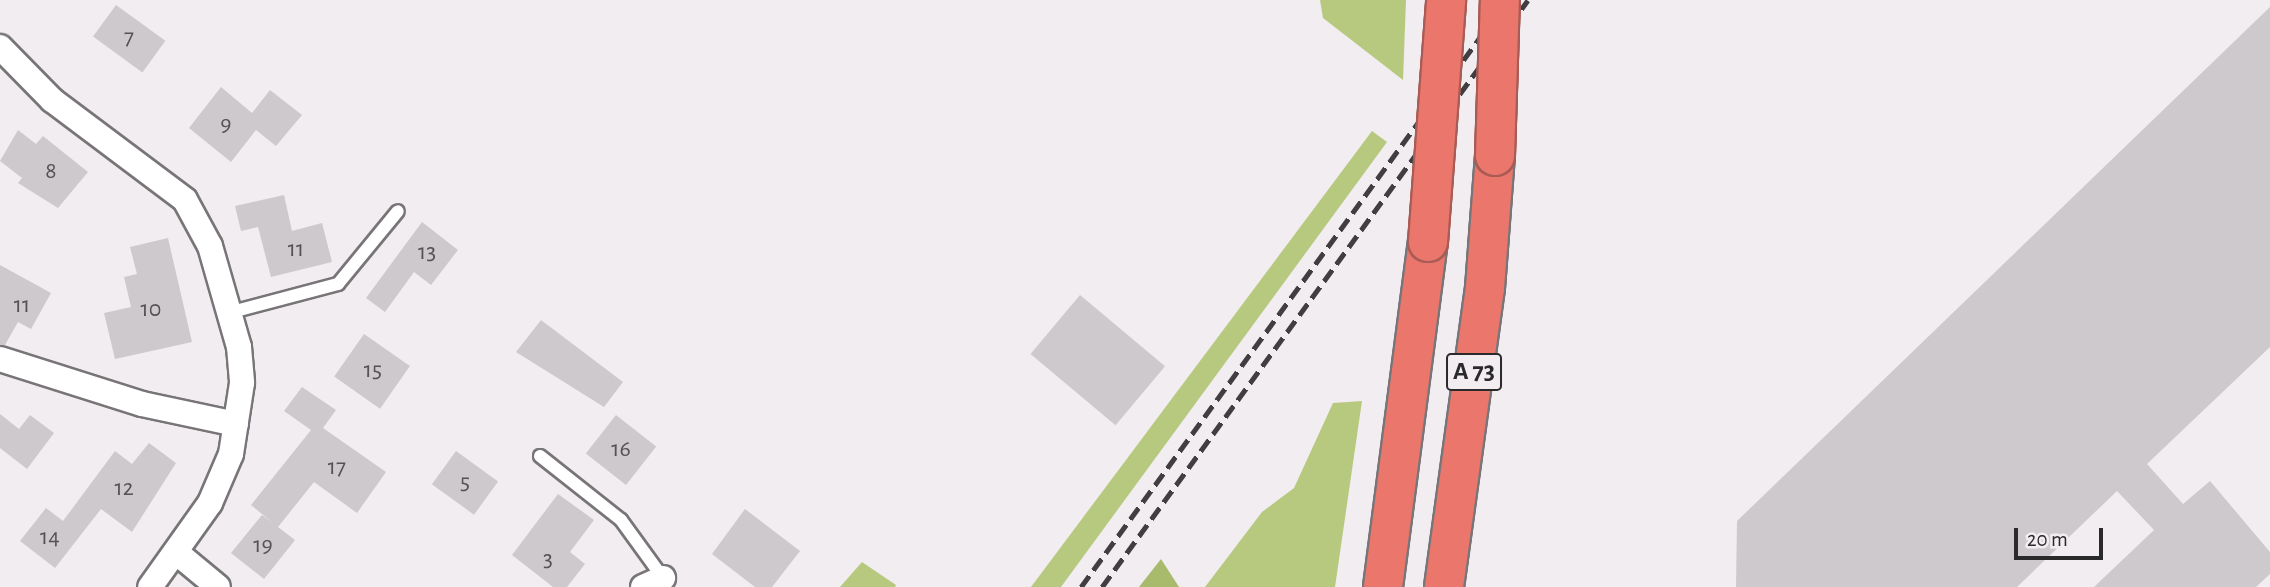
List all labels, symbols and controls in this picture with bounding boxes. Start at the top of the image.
house number: 7 [124,24,134,52]
house number: 9 [220,111,232,139]
house number: 8 [45,158,57,186]
house number: 11 [288,236,304,264]
house number: 13 [418,239,436,267]
house number: 11 [14,292,30,320]
house number: 10 [141,296,161,324]
road number: A 73 [1446,350,1502,394]
house number: 15 [364,357,382,385]
house number: 16 [611,436,631,464]
house number: 17 [328,454,346,482]
house number: 5 [460,469,470,497]
house number: 12 [114,475,134,503]
scale bar [2018,514,2107,558]
house number: 14 [40,524,60,552]
text: 20 m [2027,529,2068,550]
house number: 19 [253,532,273,560]
house number: 3 [543,546,553,574]

